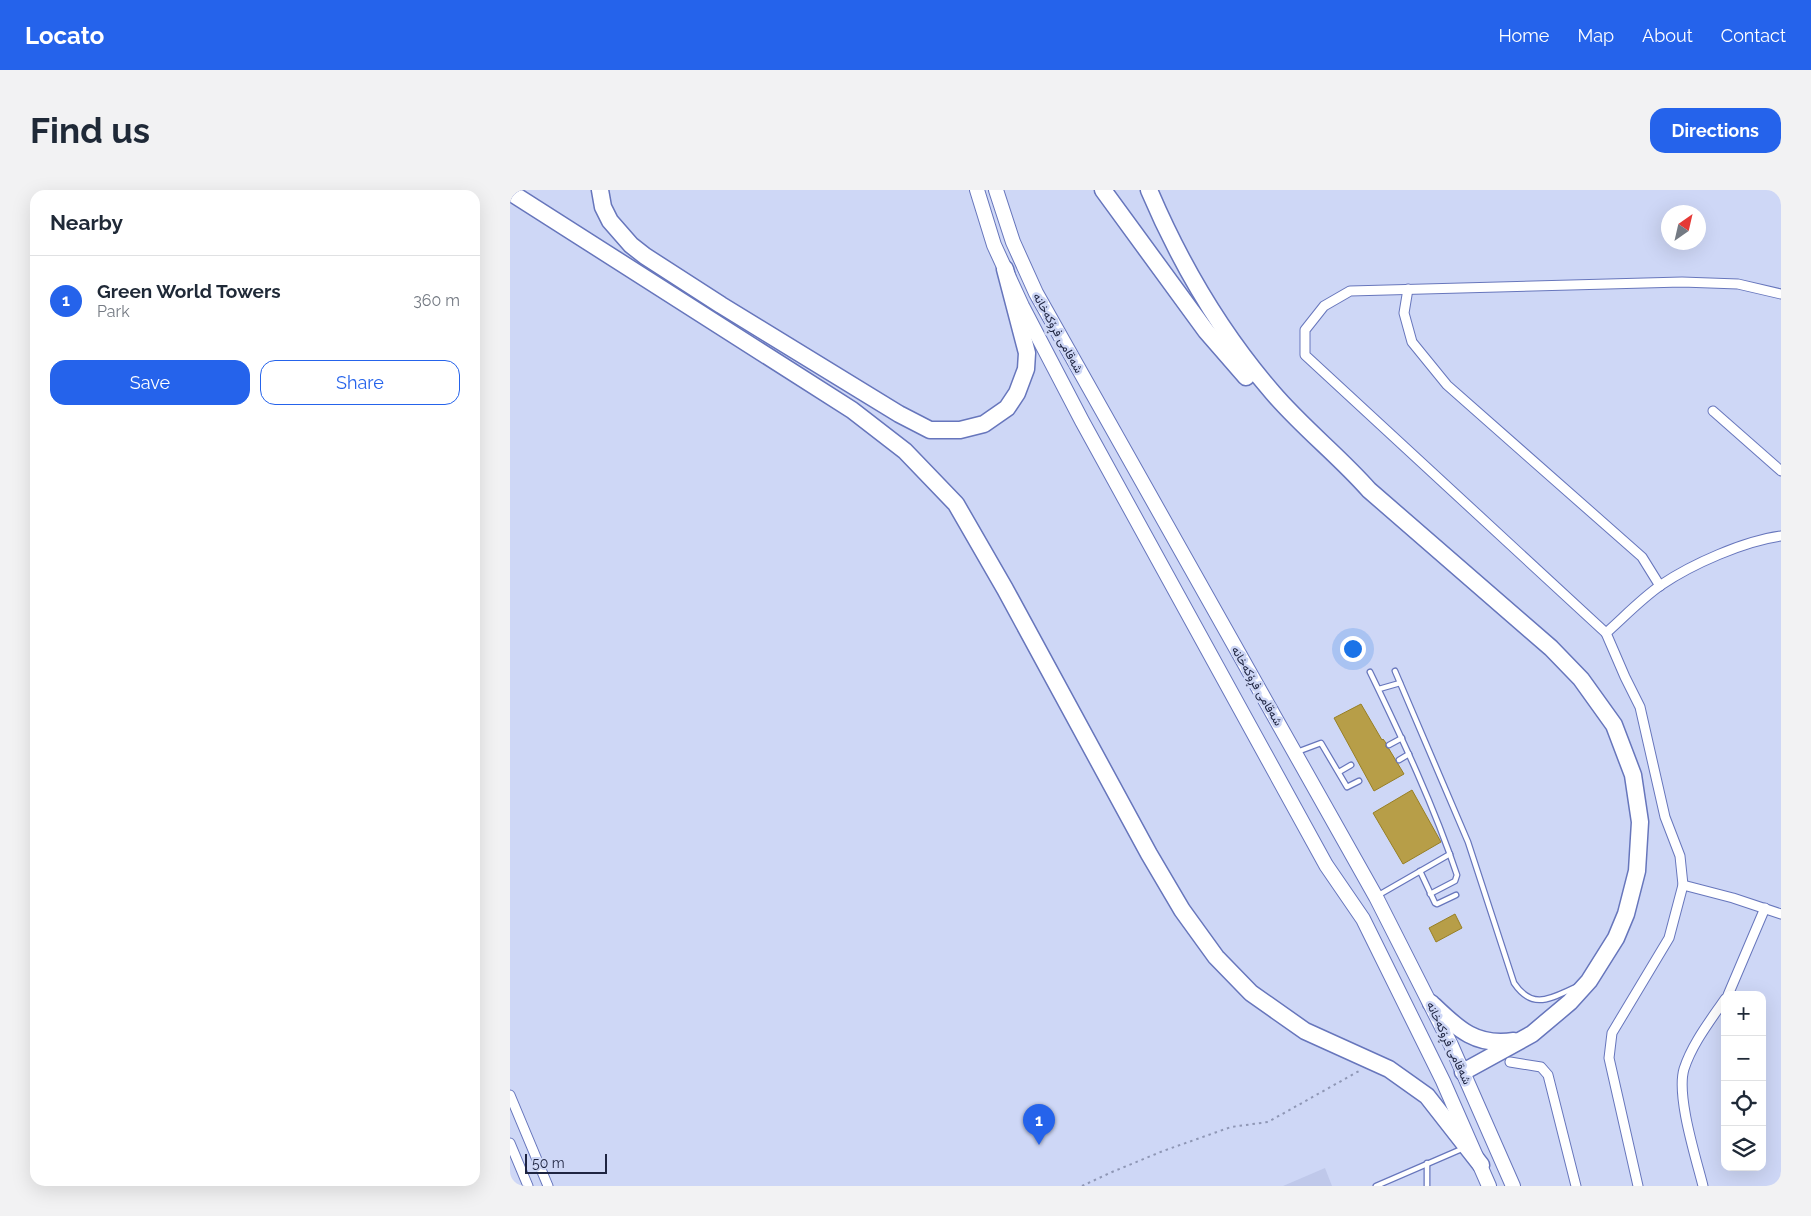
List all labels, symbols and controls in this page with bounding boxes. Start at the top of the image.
text: Locato [25,21,104,50]
text: Home [1498,25,1549,46]
text: Map [1577,25,1614,46]
text: About [1642,25,1693,46]
text: Contact [1721,25,1786,46]
button: Directions [1650,108,1781,153]
text: Find us [30,110,150,151]
north arrow [1661,205,1706,250]
text: Nearby [50,210,123,235]
text: Green World Towers [97,280,281,302]
street label: شەقامی فڕۆکەخانە [1028,290,1086,377]
text: 1 [62,291,70,310]
text: 360 m [413,291,460,310]
text: Park [97,302,130,321]
button: Save [50,360,250,405]
button: Share [260,360,460,405]
your location [1340,636,1366,662]
street label: شەقامی فڕۆکەخانە [1226,644,1285,730]
map controls [1721,991,1766,1171]
button: + [1721,991,1766,1036]
street label: شەقامی فڕۆکەخانە [1421,999,1474,1088]
button: − [1721,1036,1766,1081]
button: locate [1721,1081,1766,1126]
pin: 1 [1023,1104,1055,1145]
button: layers [1721,1126,1766,1171]
scale bar [525,1151,608,1174]
text: 50 m [532,1155,565,1171]

